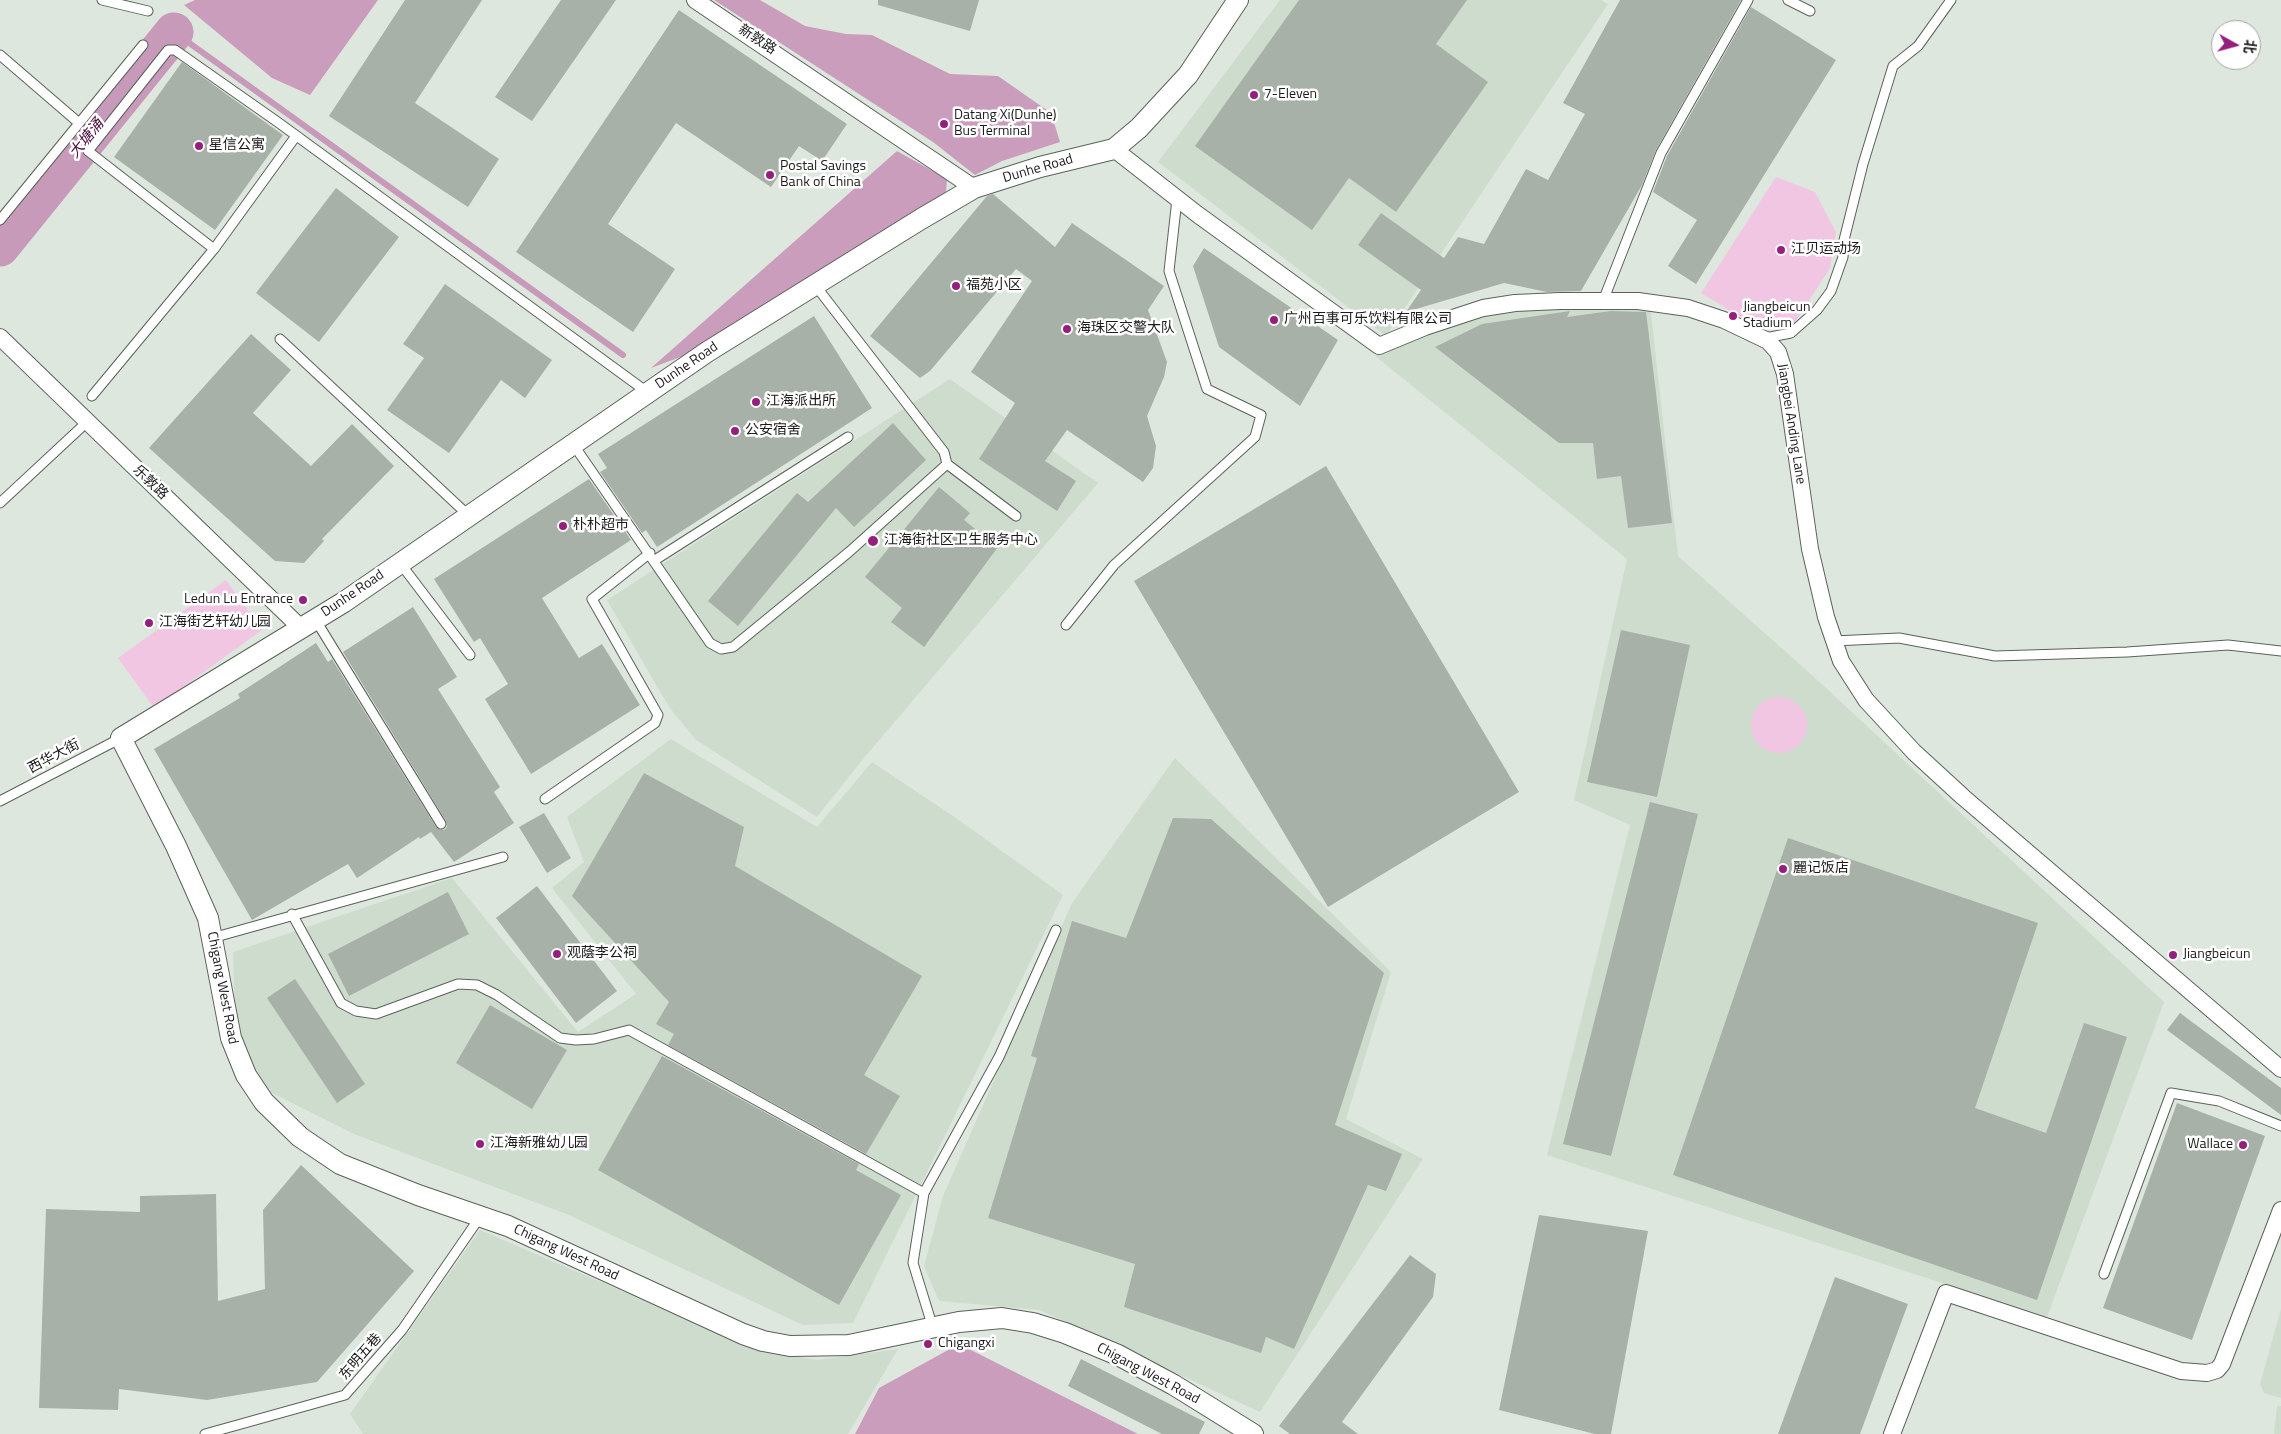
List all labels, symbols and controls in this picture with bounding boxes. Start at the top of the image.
north arrow [2211,20,2261,70]
street label: 新敦路 [735,22,779,58]
text: 北 [2239,39,2262,55]
place label: 7-Eleven [1264,87,1317,103]
marker: 7-Eleven [1248,89,1260,101]
place label: Datang Xi(Dunhe) Bus Terminal [954,108,1057,140]
water label: 大塘涌 [66,116,108,162]
marker: Datang Xi(Dunhe) Bus Terminal [938,118,950,130]
place label: 星信公寓 [209,138,265,154]
marker: 星信公寓 [193,140,205,152]
street label: Dunhe Road [1001,151,1075,187]
place label: Postal Savings Bank of China [780,159,866,192]
marker: Postal Savings Bank of China [764,169,776,181]
place label: 江贝运动场 [1791,242,1861,258]
marker: 江贝运动场 [1775,244,1787,256]
place label: 福苑小区 [966,278,1022,294]
marker: 福苑小区 [950,280,962,292]
place label: Jiangbeicun Stadium [1743,300,1810,332]
marker: Jiangbeicun Stadium [1727,310,1739,322]
place label: 广州百事可乐饮料有限公司 [1284,312,1452,328]
marker: 广州百事可乐饮料有限公司 [1268,314,1280,326]
place label: 海珠区交警大队 [1077,321,1175,337]
marker: 海珠区交警大队 [1061,323,1073,335]
street label: Dunhe Road [652,339,722,393]
street label: Jiangbei Anding Lane [1773,363,1809,485]
place label: 江海派出所 [766,394,836,410]
marker: 江海派出所 [750,396,762,408]
place label: 公安宿舍 [745,423,801,439]
marker: 公安宿舍 [729,425,741,437]
street label: 乐敦路 [129,462,171,504]
place label: 朴朴超市 [573,518,629,534]
marker: 朴朴超市 [557,520,569,532]
place label: 江海街社区卫生服务中心 [884,533,1038,549]
marker: 江海街社区卫生服务中心 [866,534,880,548]
street label: Dunhe Road [318,567,388,621]
place label: Ledun Lu Entrance [184,592,293,608]
marker: Ledun Lu Entrance [297,594,309,606]
place label: 江海街艺轩幼儿园 [159,615,271,631]
marker: 江海街艺轩幼儿园 [143,617,155,629]
street label: 西华大街 [25,736,83,778]
place label: 麗记饭店 [1793,861,1849,877]
marker: 麗记饭店 [1777,863,1789,875]
street label: Chigang West Road [203,930,241,1046]
place label: 观蔭李公祠 [567,946,637,962]
place label: Jiangbeicun [2183,947,2250,963]
marker: 观蔭李公祠 [551,948,563,960]
marker: Jiangbeicun [2167,949,2179,961]
place label: 江海新雅幼儿园 [490,1136,588,1152]
place label: Wallace [2187,1137,2233,1153]
marker: 江海新雅幼儿园 [474,1138,486,1150]
marker: Wallace [2237,1139,2249,1151]
street label: Chigang West Road [511,1221,621,1285]
street label: 东明五巷 [336,1330,386,1384]
place label: Chigangxi [938,1336,995,1352]
marker: Chigangxi [922,1338,934,1350]
street label: Chigang West Road [1094,1340,1202,1408]

